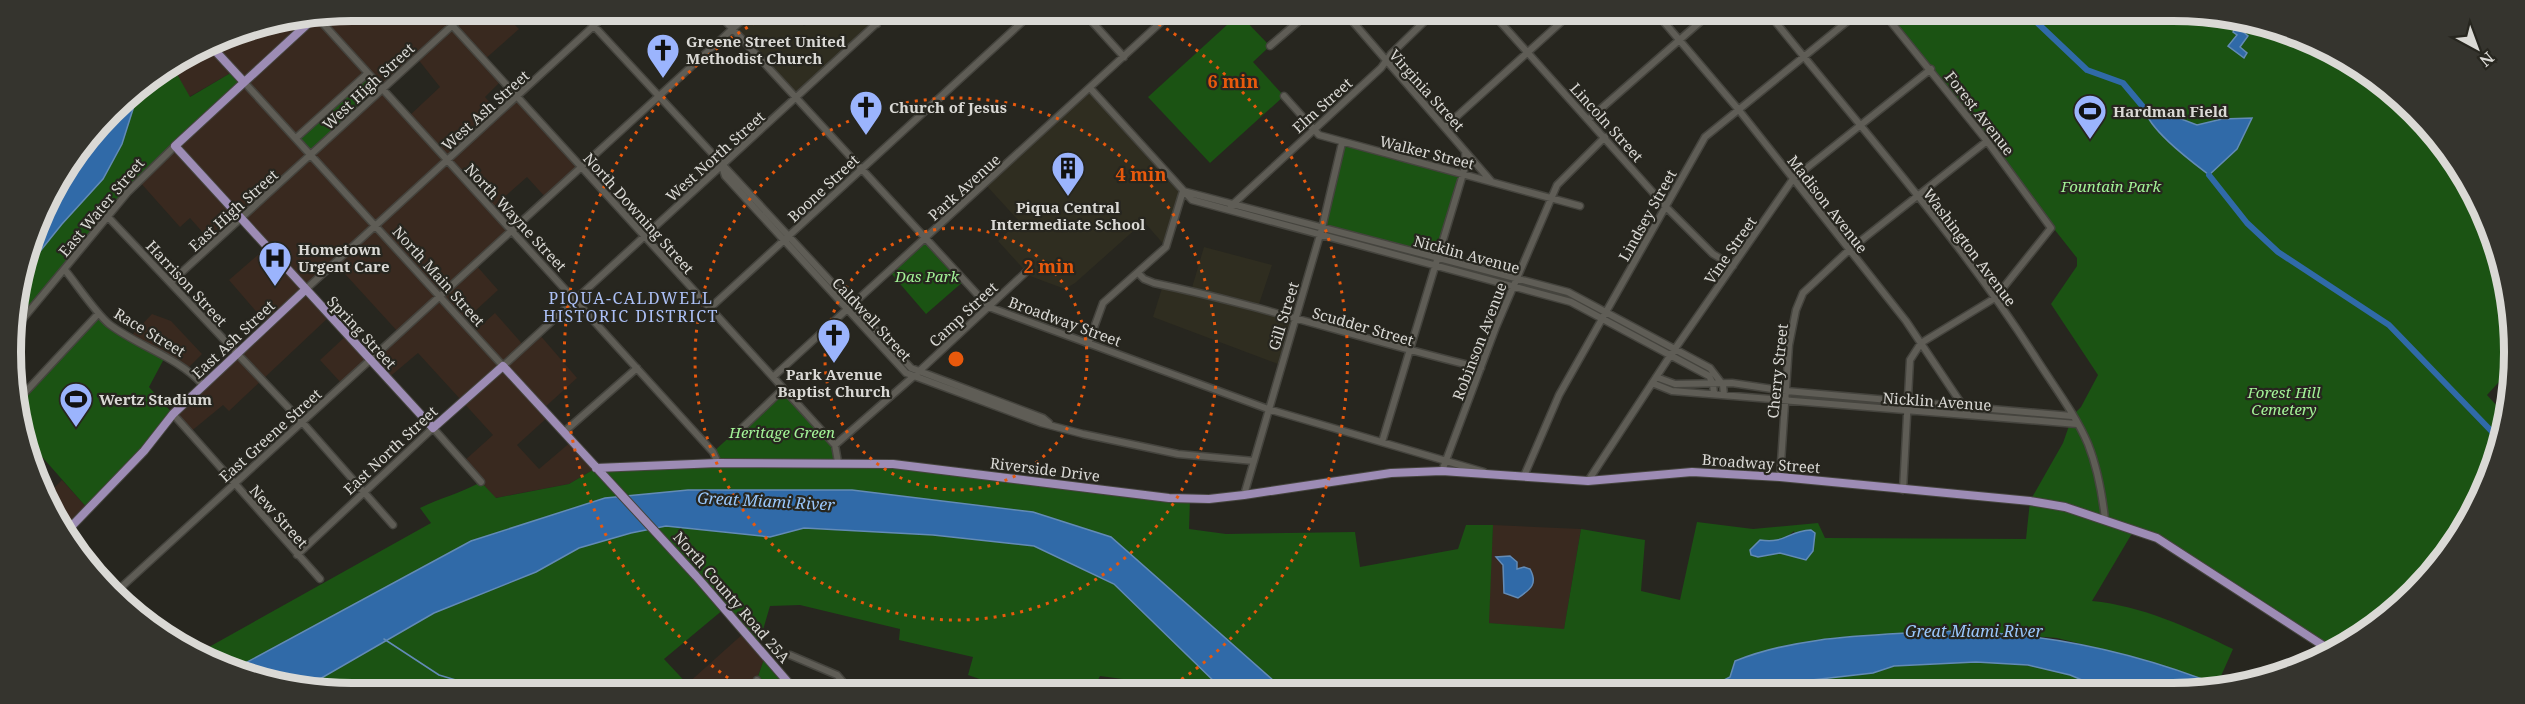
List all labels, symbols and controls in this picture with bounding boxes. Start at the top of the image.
north arrow [2447,18,2507,78]
place label: Greene Street United Methodist Church [686,31,846,68]
church icon: Greene Street United Methodist Church [645,32,681,79]
street label: West High Street [318,38,418,134]
street label: Virginia Street [1385,45,1469,135]
text: N [2475,47,2499,72]
street label: West Ash Street [437,65,533,155]
street label: Forest Avenue [1941,67,2019,159]
text: 6 min [1208,69,1258,93]
street label: Elm Street [1288,73,1356,137]
street label: Lincoln Street [1566,78,1648,166]
church icon: Church of Jesus [848,89,884,136]
sports icon: Hardman Field [2072,93,2108,140]
place label: Church of Jesus [889,97,1007,117]
place label: Hardman Field [2113,101,2228,121]
street label: West North Street [661,106,769,206]
street label: Walker Street [1377,131,1477,173]
street label: North Downing Street [579,148,699,278]
street label: Park Avenue [924,149,1004,225]
street label: Boone Street [783,150,863,226]
building icon: Piqua Central Intermediate School [1050,150,1086,197]
street label: Madison Avenue [1783,151,1873,257]
street label: East Water Street [54,153,148,261]
street label: North Wayne Street [461,159,571,275]
text: 4 min [1116,162,1166,186]
street label: East High Street [184,165,282,255]
street label: Lindsey Street [1614,166,1680,264]
park label: Fountain Park [2060,176,2161,196]
street label: Washington Avenue [1919,184,2021,310]
place label: Piqua Central Intermediate School [991,197,1146,234]
street label: Vine Street [1699,212,1761,288]
street label: North Main Street [389,222,489,330]
street label: Nicklin Avenue [1412,230,1522,278]
street label: Harrison Street [142,236,232,330]
place label: Hometown Urgent Care [298,239,389,276]
hospital icon: Hometown Urgent Care [257,240,293,287]
text: 2 min [1024,254,1074,278]
park label: Das Park [894,266,959,286]
street label: Caldwell Street [828,273,916,365]
street label: Camp Street [924,277,1002,351]
street label: Gill Street [1263,279,1303,353]
street label: Robinson Avenue [1447,279,1511,403]
district label: PIQUA-CALDWELL HISTORIC DISTRICT [543,287,719,327]
street label: Spring Street [323,291,401,373]
street label: Broadway Street [1006,291,1124,351]
street label: East Ash Street [187,295,279,383]
street label: Scudder Street [1310,302,1416,350]
street label: Race Street [111,303,189,361]
church icon: Park Avenue Baptist Church [816,317,852,364]
street label: Cherry Street [1762,323,1792,419]
centre of rings [946,349,966,369]
place label: Park Avenue Baptist Church [777,364,891,401]
sports icon: Wertz Stadium [58,381,94,428]
park label: Forest Hill Cemetery [2247,382,2321,419]
street label: East Greene Street [215,384,325,486]
street label: Nicklin Avenue [1882,387,1992,415]
place label: Wertz Stadium [99,389,212,409]
street label: East North Street [339,401,441,499]
park label: Heritage Green [728,422,835,442]
street label: Broadway Street [1701,449,1821,477]
street label: Riverside Drive [989,452,1101,486]
street label: New Street [245,480,313,552]
water label: Great Miami River [697,486,836,516]
street label: North County Road 25A [669,527,795,667]
water label: Great Miami River [1905,620,2043,642]

